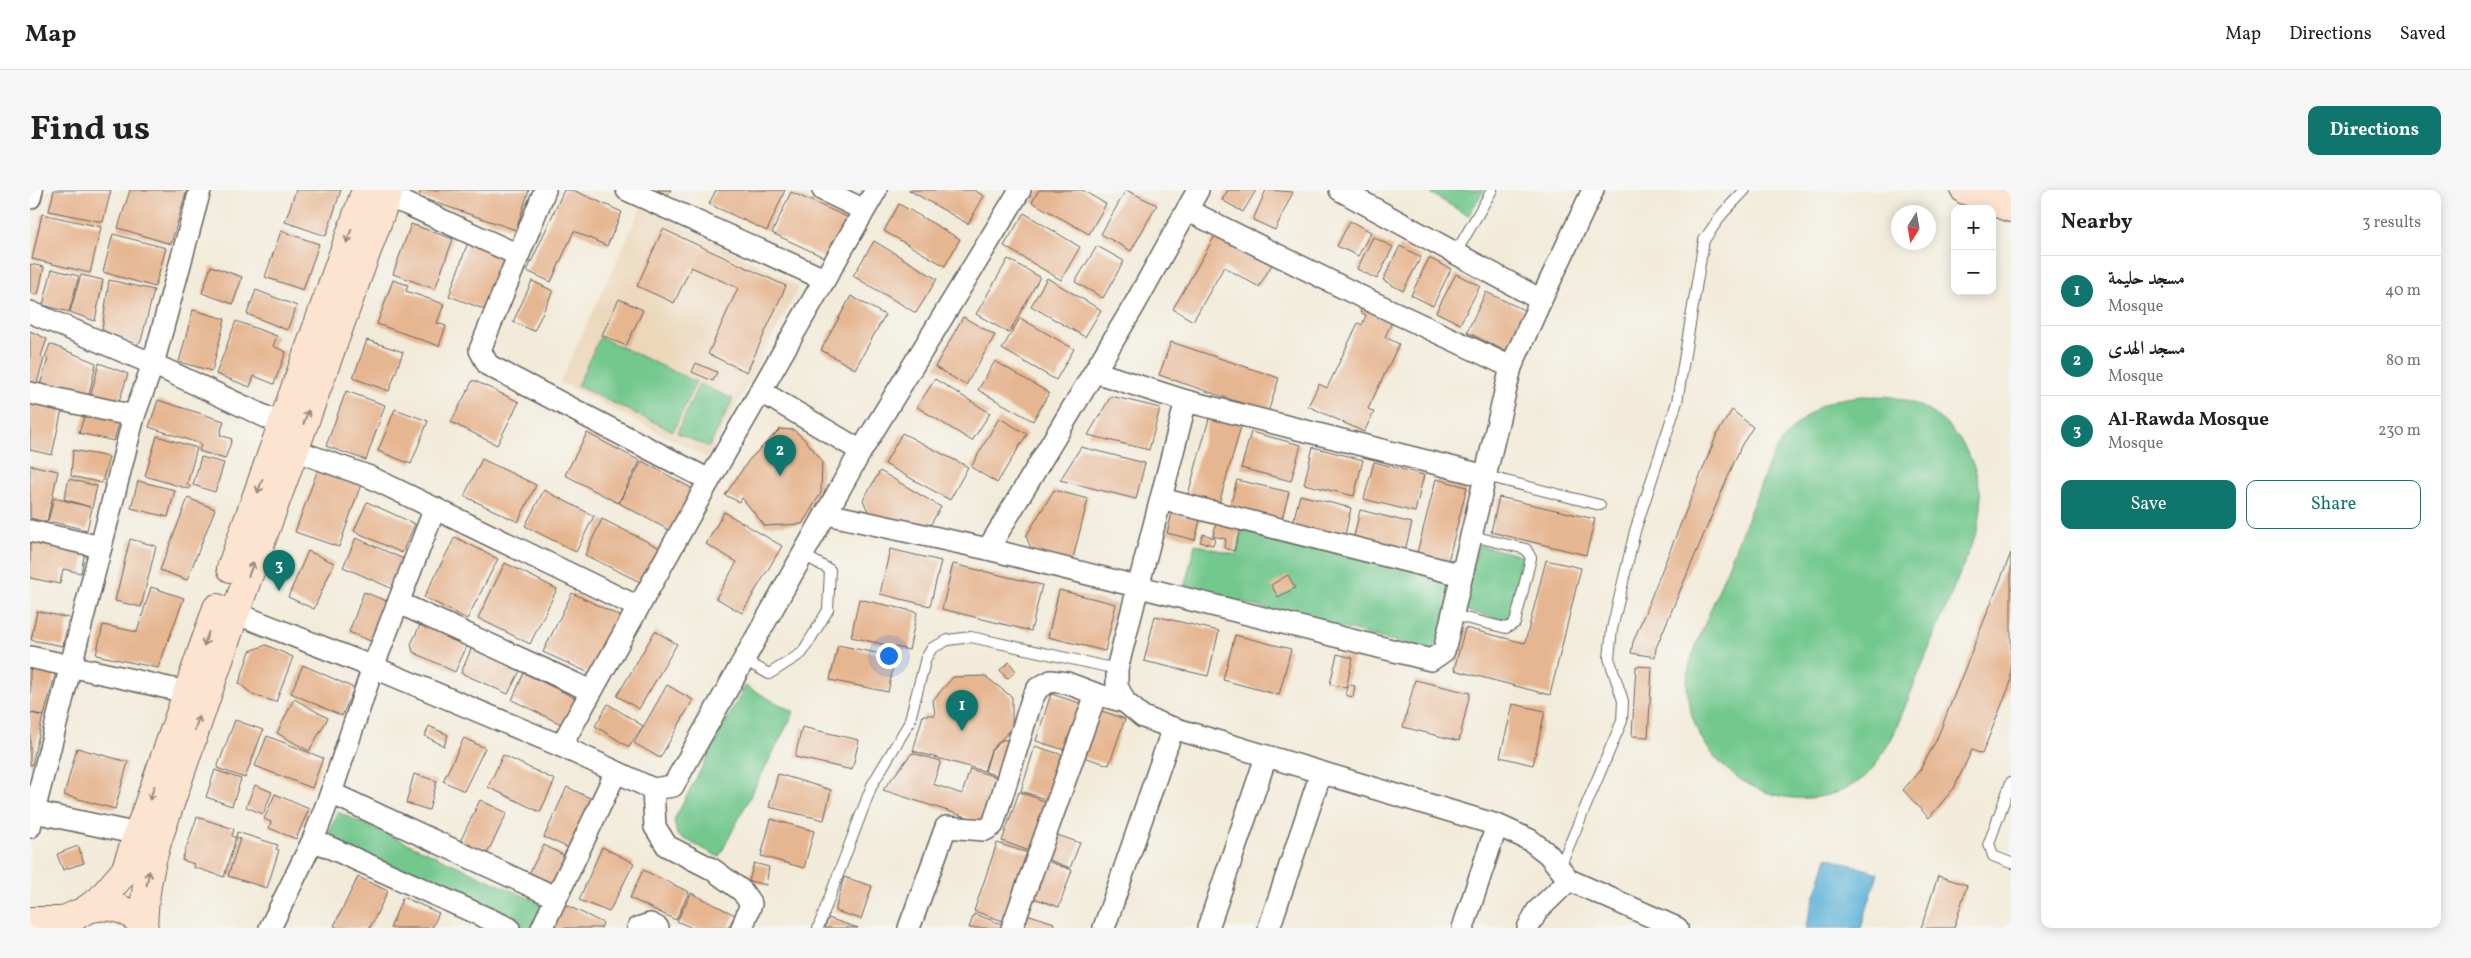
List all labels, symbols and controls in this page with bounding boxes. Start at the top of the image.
text: Map [25,18,76,52]
text: Map [2225,22,2261,47]
text: Directions [2289,22,2372,47]
text: Saved [2400,22,2446,47]
text: Find us [30,106,150,154]
button: Directions [2308,106,2441,155]
north arrow [1891,205,1936,250]
map controls [1951,205,1996,295]
button: + [1951,205,1996,250]
text: Nearby [2061,208,2132,237]
text: 3 results [2362,212,2421,234]
one-way arrow [344,228,353,243]
button: − [1951,250,1996,295]
text: مسجد حليمة [2108,266,2185,292]
text: 1 [2074,280,2080,302]
text: 40 m [2385,280,2421,302]
text: Mosque [2108,296,2163,318]
text: مسجد الهدى [2108,336,2186,362]
text: 2 [2073,350,2081,372]
text: 80 m [2386,350,2421,372]
text: Mosque [2108,366,2163,388]
text: Al-Rawda Mosque [2108,407,2269,433]
one-way arrow [302,409,311,425]
text: 3 [2073,420,2081,442]
text: 230 m [2378,420,2421,442]
text: Mosque [2108,433,2163,455]
pin: 2 [764,435,796,476]
one-way arrow [255,478,264,493]
button: Save [2061,480,2236,529]
button: Share [2246,480,2421,529]
pin: 3 [263,550,295,591]
one-way arrow [247,562,256,578]
one-way arrow [200,632,209,647]
your location [876,643,902,669]
pin: 1 [946,690,978,731]
one-way arrow [193,715,203,731]
one-way arrow [147,785,156,800]
one-way arrow [144,870,154,886]

